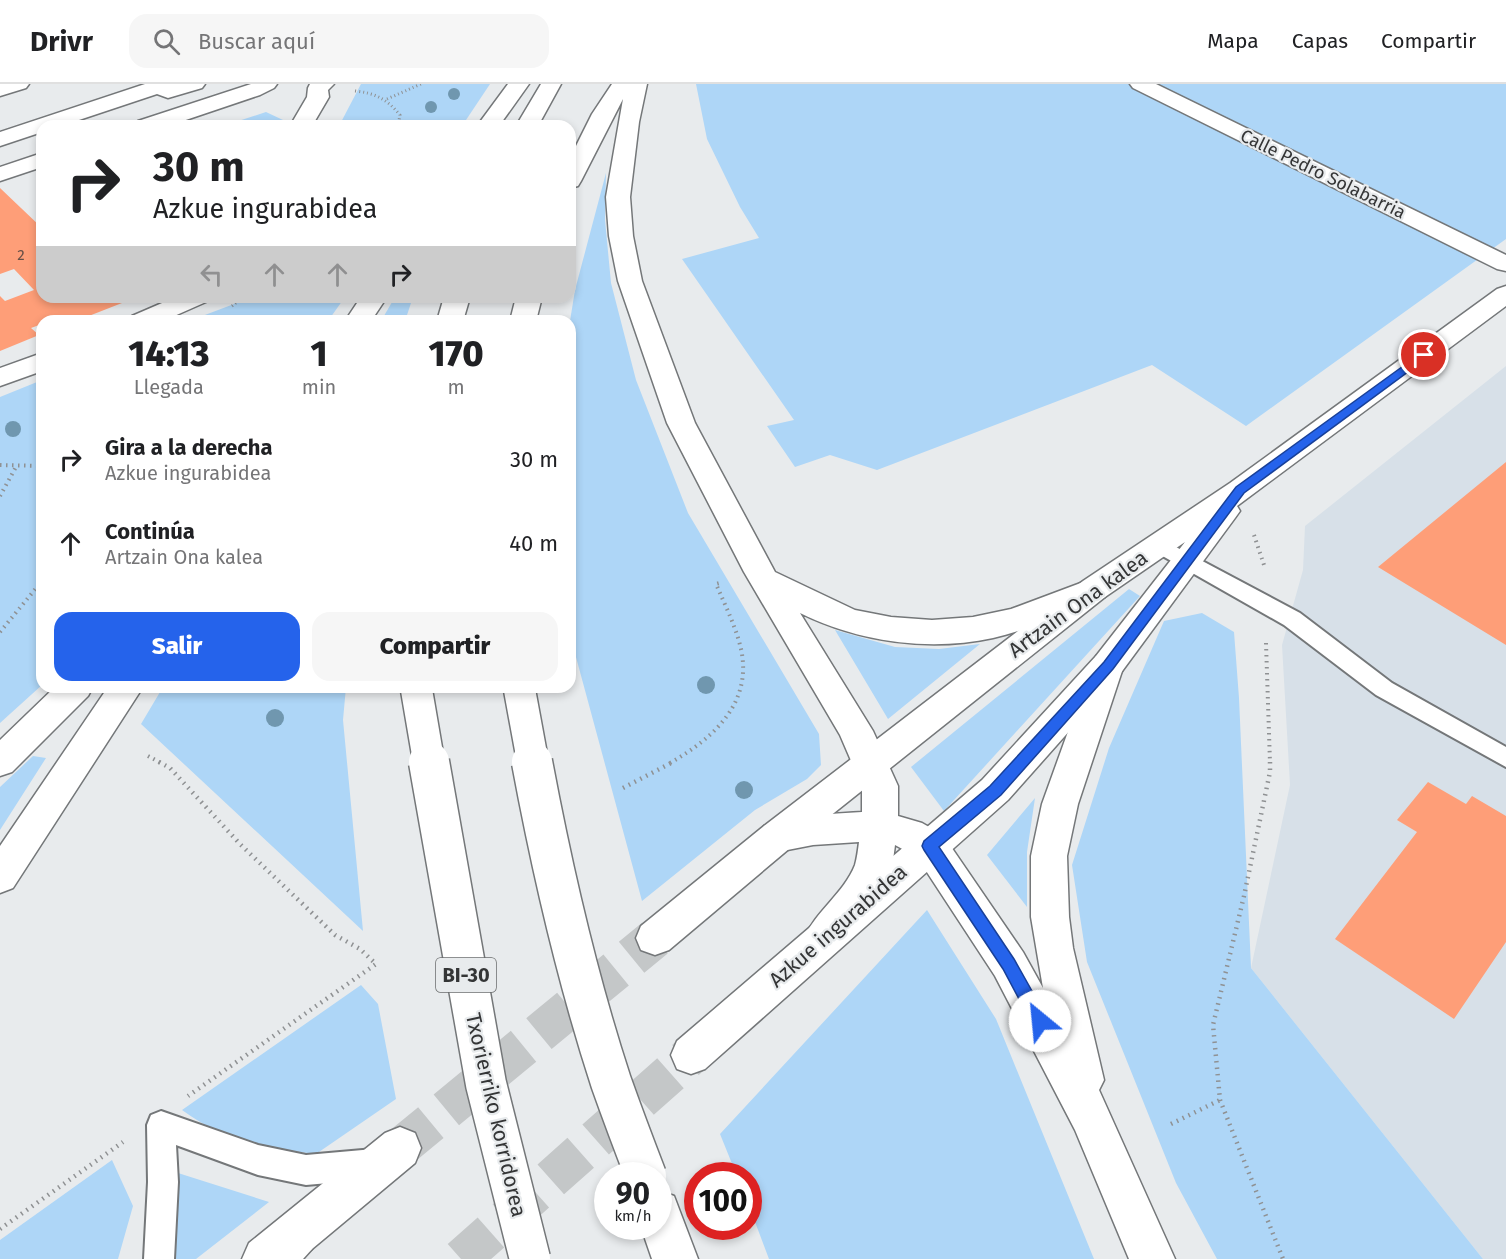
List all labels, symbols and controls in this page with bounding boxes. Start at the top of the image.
search box [129,14,549,68]
text: Drivr [30,25,93,58]
icon: search [150,25,183,58]
text: Buscar aquí [198,28,315,55]
text: Mapa [1207,28,1259,54]
text: Capas [1292,28,1348,54]
text: Compartir [1381,28,1476,54]
street label: Calle Pedro Solabarria [1237,124,1409,224]
text: 30 m [153,142,245,192]
icon: right [54,144,132,222]
text: Azkue ingurabidea [153,193,378,225]
house number: 2 [17,246,25,264]
icon: left [195,258,228,291]
icon: ahead [258,258,291,291]
icon: ahead [321,258,354,291]
icon: right [384,258,417,291]
pin [1398,329,1449,380]
text: 14:13 [128,332,209,376]
text: 1 [310,332,328,376]
text: 170 [429,332,484,376]
icon: arrive [1407,338,1440,371]
text: Llegada [134,375,204,399]
text: min [302,375,336,399]
text: m [448,375,465,399]
text: Gira a la derecha [105,434,273,461]
icon: right [54,443,87,476]
text: 30 m [510,446,558,473]
text: Azkue ingurabidea [105,461,271,485]
text: Continúa [105,518,195,545]
icon: ahead [54,527,87,560]
text: 40 m [509,530,558,557]
text: Artzain Ona kalea [105,545,263,569]
street label: Artzain Ona kalea [1003,545,1153,663]
button: Salir [54,612,300,681]
button: Compartir [312,612,558,681]
street label: Azkue ingurabidea [764,859,912,993]
road number: BI-30 [436,958,496,992]
position arrow [1008,989,1072,1053]
street label: Txorierriko korridorea [460,1011,532,1219]
speed limit sign: 100 [684,1162,762,1240]
text: 90 [616,1176,650,1212]
text: km/h [614,1207,652,1225]

